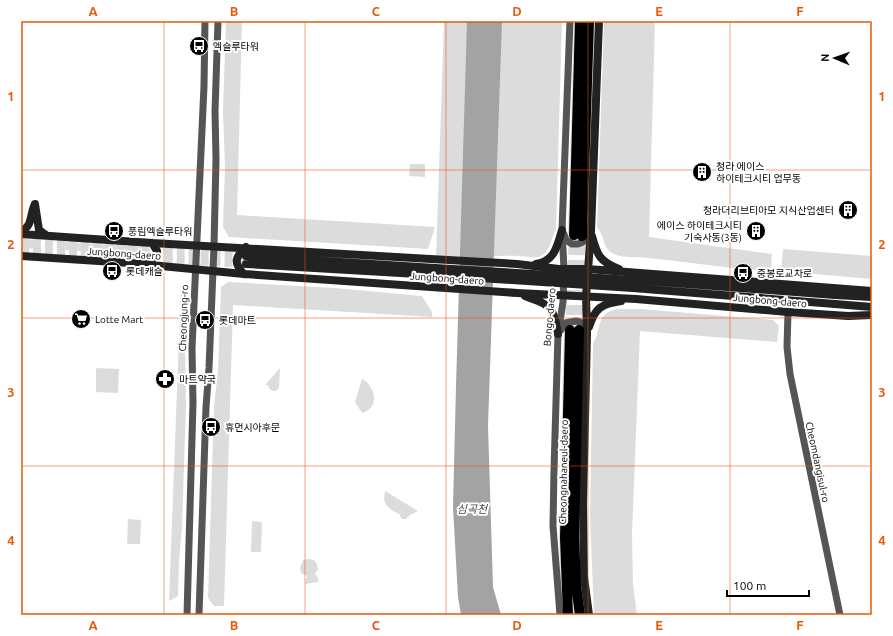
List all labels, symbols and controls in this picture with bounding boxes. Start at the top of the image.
text: A [88,4,98,18]
text: B [230,4,239,18]
text: C [372,4,381,18]
text: D [512,4,522,18]
text: E [655,4,663,18]
text: F [796,4,804,18]
bus stop icon: 엑슬루타워 [188,35,210,57]
north arrow [815,38,855,78]
place label: 엑슬루타워 [213,41,259,52]
text: N [819,53,831,62]
text: 1 [7,89,15,103]
text: 1 [878,89,886,103]
building icon: 청라 에이스 하이테크시티 업무동 [691,161,713,183]
place label: 청라 에이스 하이테크시티 업무동 [716,161,801,184]
building icon: 청라더리브티아모 지식산업센터 [837,199,859,221]
place label: 청라더리브티아모 지식산업센터 [703,205,834,216]
bus stop icon: 풍림엑슬루타워 [103,220,125,242]
place label: 에이스 하이테크시티 기숙사동(3동) [657,220,742,243]
building icon: 에이스 하이테크시티 기숙사동(3동) [745,220,767,242]
place label: 풍림엑슬루타워 [128,226,192,237]
text: 2 [7,237,15,251]
text: 2 [878,237,886,251]
street label: Jungbong-daero [87,245,162,262]
bus stop icon: 롯데캐슬 [101,260,123,282]
bus stop icon: 중봉로교차로 [732,262,754,284]
place label: 롯데캐슬 [126,266,163,277]
place label: 중봉로교차로 [757,268,812,279]
street label: Jungbong-daero [410,270,485,287]
street label: Cheongjung-ro [177,284,190,352]
street label: Bongo-daero [541,287,558,347]
street label: Jungbong-daero [732,292,808,309]
supermarket icon: Lotte Mart [70,308,92,330]
bus stop icon: 롯데마트 [194,309,216,331]
place label: Lotte Mart [95,314,143,325]
place label: 롯데마트 [219,315,256,326]
pharmacy icon: 마트약국 [154,368,176,390]
place label: 마트약국 [179,374,216,385]
text: 3 [7,385,15,399]
text: 3 [878,385,886,399]
bus stop icon: 휴먼시아후문 [200,416,222,438]
street label: Cheongnahaneul-daero [557,419,570,525]
street label: Cheomdangisul-ro [804,421,831,503]
place label: 휴먼시아후문 [225,422,280,433]
water label: 심곡천 [457,503,489,515]
text: 4 [7,533,15,547]
text: 4 [878,533,886,547]
scale bar [727,572,809,598]
text: 100 m [733,579,766,592]
text: A [88,618,98,632]
text: B [230,618,239,632]
text: C [372,618,381,632]
text: D [512,618,522,632]
text: E [655,618,663,632]
text: F [796,618,804,632]

